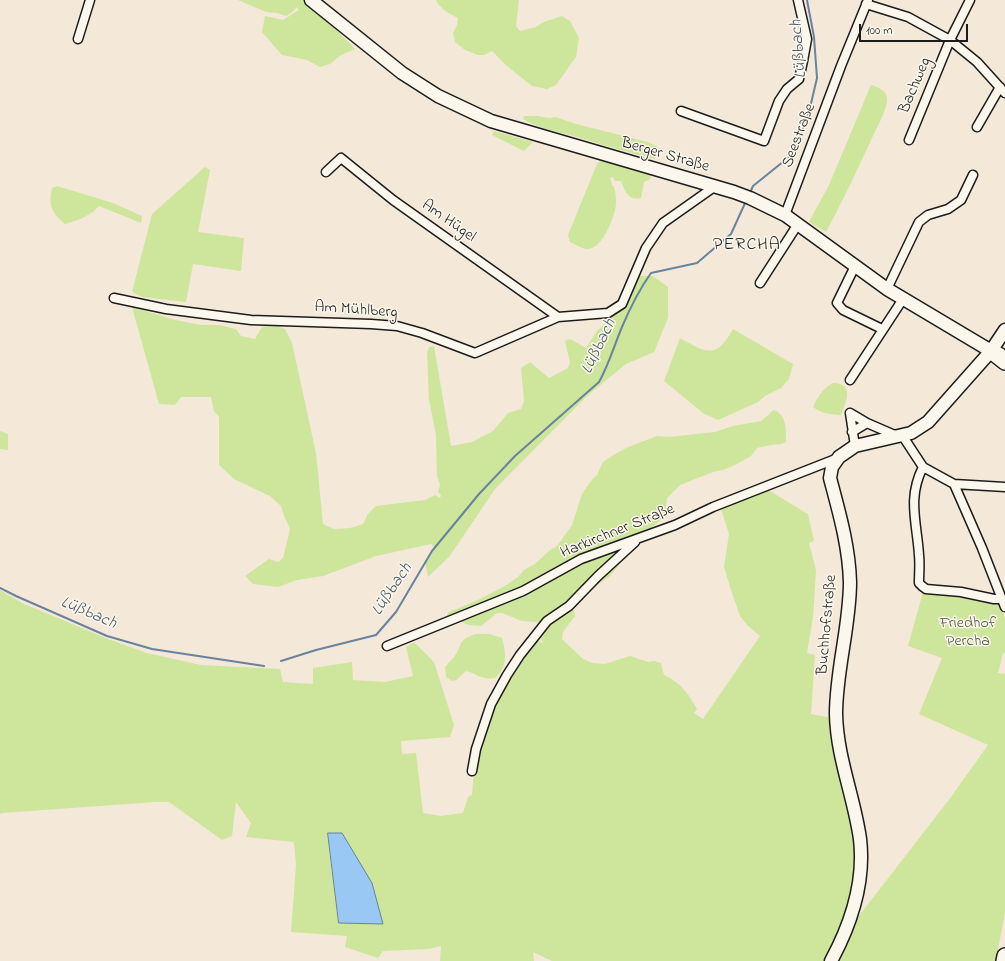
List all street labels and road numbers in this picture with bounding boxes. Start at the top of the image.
street label: Bachweg [896,55,936,117]
street label: Seestraße [779,101,821,171]
street label: Berger Straße [619,134,711,178]
street label: Am Hügel [417,196,479,248]
street label: Am Mühlberg [314,299,398,323]
street label: Harkirchner Straße [558,500,678,564]
street label: Buchhofstraße [814,574,842,676]

